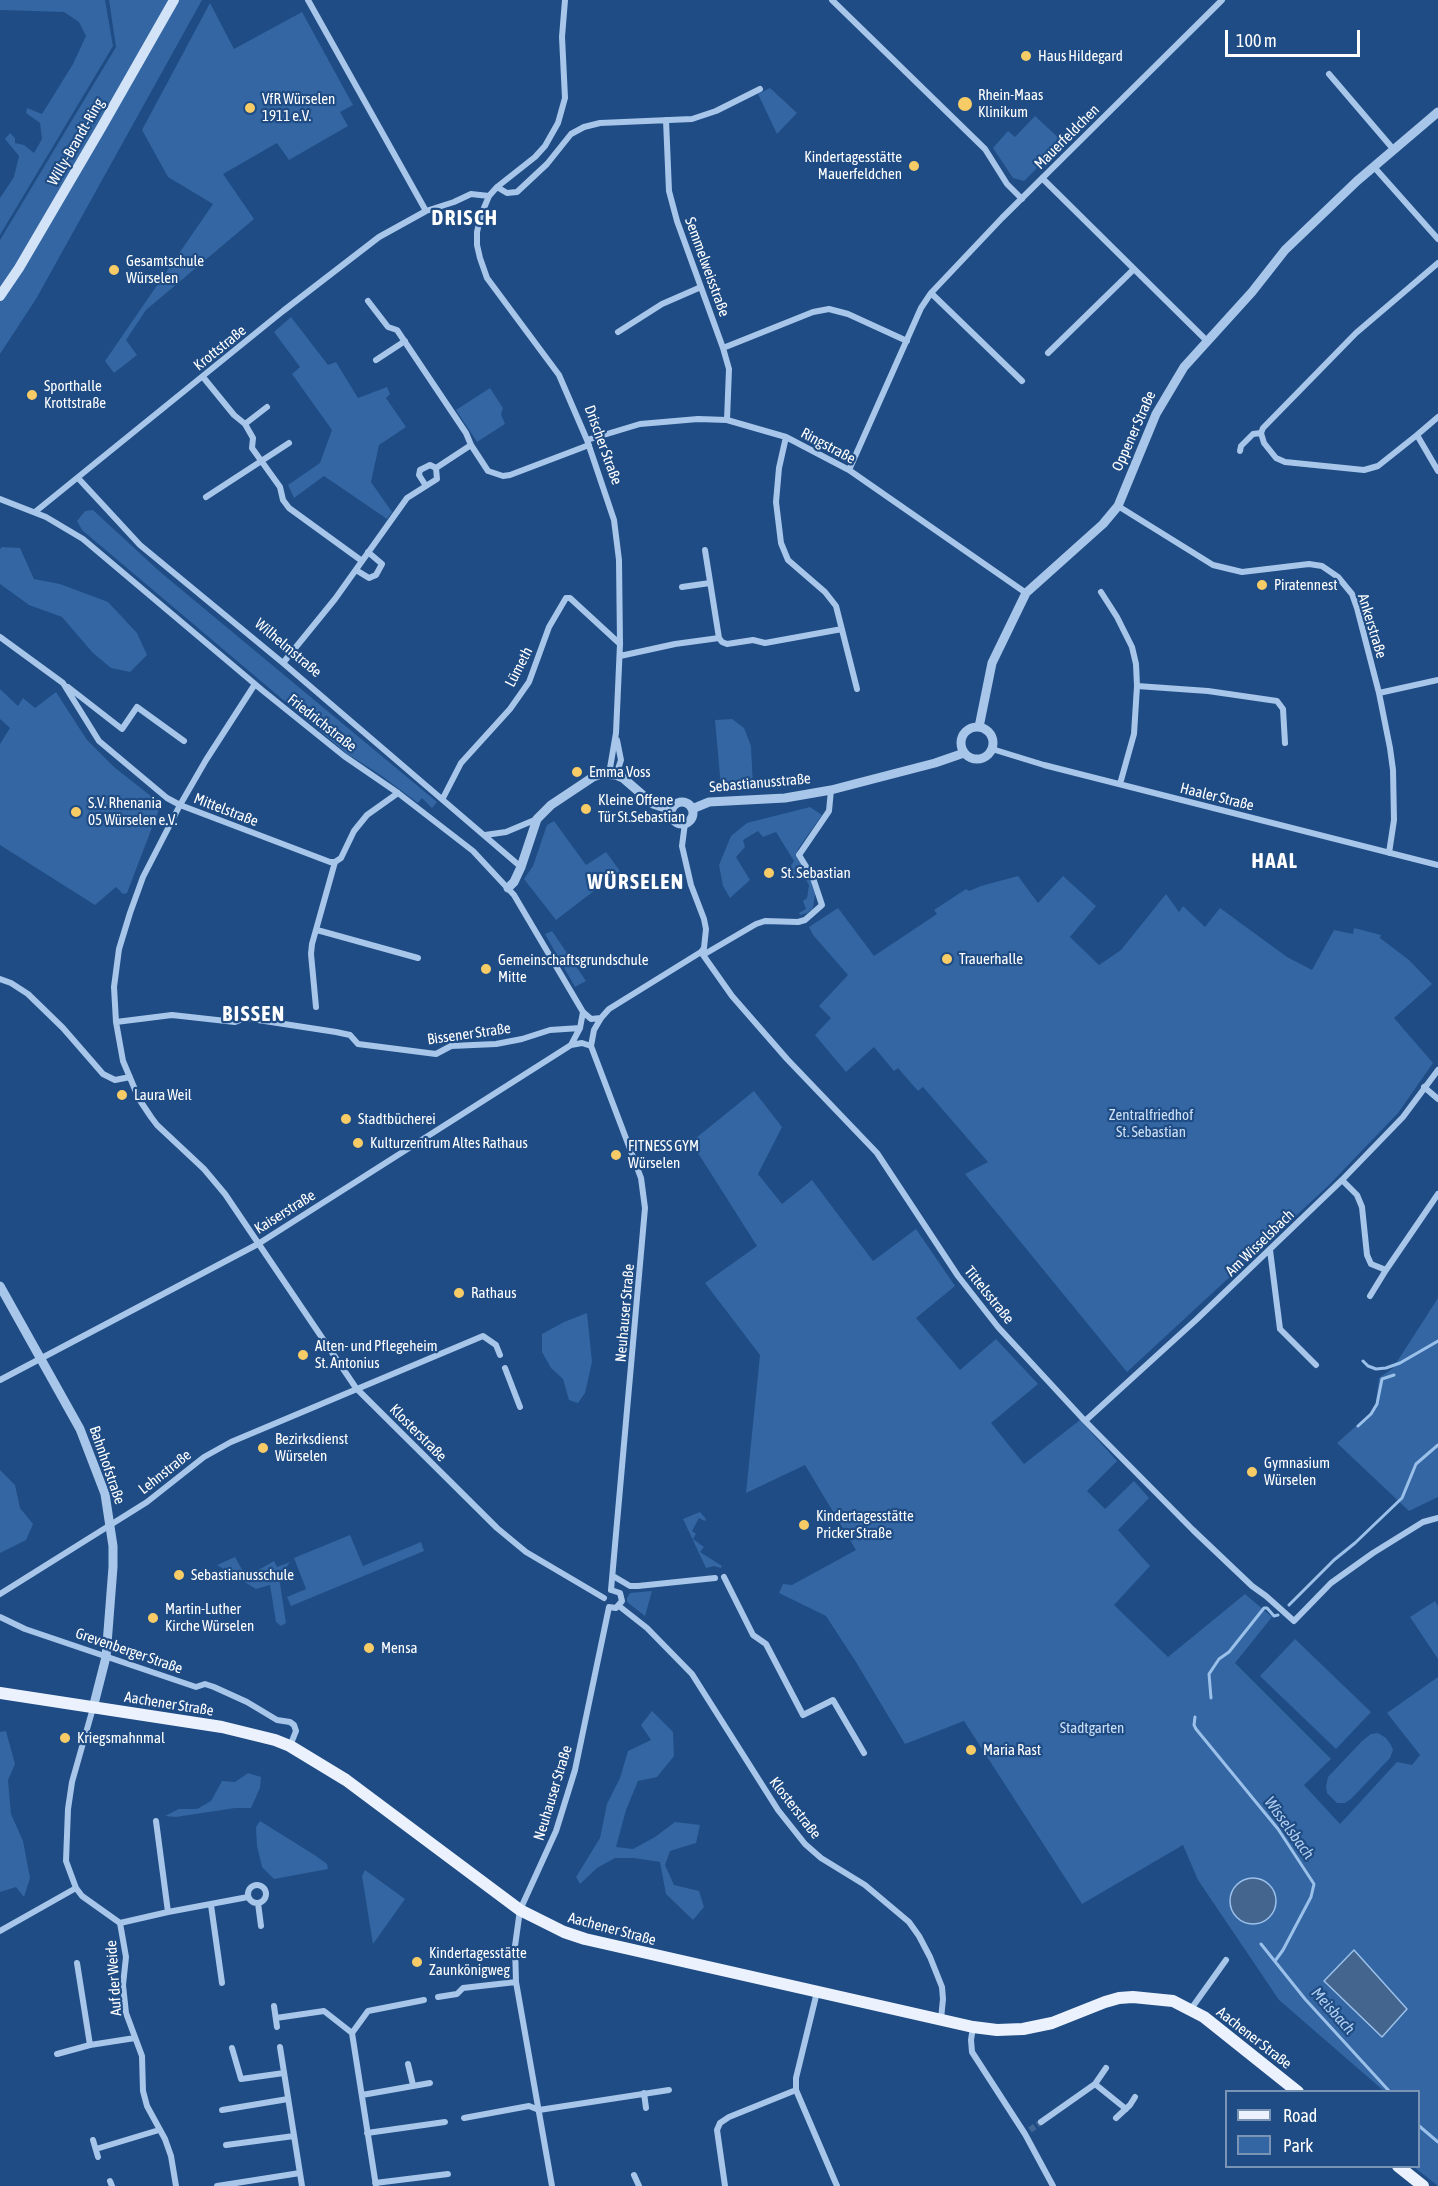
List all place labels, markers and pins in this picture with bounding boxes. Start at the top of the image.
place label: Haus Hildegard [1038,47,1123,65]
marker: Haus Hildegard [1019,49,1033,63]
place label: Rhein-Maas Klinikum [978,86,1043,121]
place label: VfR Würselen 1911 e.V. [262,90,335,125]
marker: Rhein-Maas Klinikum [956,95,974,113]
marker: VfR Würselen 1911 e.V. [243,101,257,115]
place label: Kindertagesstätte Mauerfeldchen [804,148,902,183]
marker: Kindertagesstätte Mauerfeldchen [907,159,921,173]
place label: Gesamtschule Würselen [126,252,204,287]
marker: Gesamtschule Würselen [107,263,121,277]
place label: Sporthalle Krottstraße [44,377,106,412]
marker: Sporthalle Krottstraße [25,388,39,402]
place label: Piratennest [1274,576,1338,594]
marker: Piratennest [1255,578,1269,592]
place label: Emma Voss [589,763,651,781]
marker: Emma Voss [570,765,584,779]
place label: Kleine Offene Tür St.Sebastian [598,791,685,826]
place label: S.V. Rhenania 05 Würselen e.V. [88,794,177,829]
marker: Kleine Offene Tür St.Sebastian [579,802,593,816]
marker: S.V. Rhenania 05 Würselen e.V. [69,805,83,819]
place label: St. Sebastian [781,864,851,882]
marker: St. Sebastian [762,866,776,880]
place label: Trauerhalle [959,950,1023,968]
place label: Gemeinschaftsgrundschule Mitte [498,951,648,986]
marker: Trauerhalle [940,952,954,966]
marker: Gemeinschaftsgrundschule Mitte [479,962,493,976]
place label: Laura Weil [134,1086,192,1104]
marker: Laura Weil [115,1088,129,1102]
place label: Stadtbücherei [358,1110,436,1128]
marker: Stadtbücherei [339,1112,353,1126]
place label: Kulturzentrum Altes Rathaus [370,1134,528,1152]
marker: Kulturzentrum Altes Rathaus [351,1136,365,1150]
place label: FITNESS GYM Würselen [628,1137,699,1172]
marker: FITNESS GYM Würselen [609,1148,623,1162]
place label: Rathaus [471,1284,517,1302]
marker: Rathaus [452,1286,466,1300]
place label: Alten- und Pflegeheim St. Antonius [315,1337,437,1372]
marker: Alten- und Pflegeheim St. Antonius [296,1348,310,1362]
place label: Bezirksdienst Würselen [275,1430,348,1465]
marker: Bezirksdienst Würselen [256,1441,270,1455]
place label: Gymnasium Würselen [1264,1454,1330,1489]
marker: Gymnasium Würselen [1245,1465,1259,1479]
place label: Kindertagesstätte Pricker Straße [816,1507,914,1542]
marker: Kindertagesstätte Pricker Straße [797,1518,811,1532]
place label: Sebastianusschule [191,1566,294,1584]
marker: Sebastianusschule [172,1568,186,1582]
place label: Martin-Luther Kirche Würselen [165,1600,254,1635]
marker: Martin-Luther Kirche Würselen [146,1611,160,1625]
place label: Mensa [381,1639,417,1657]
marker: Mensa [362,1641,376,1655]
place label: Kriegsmahnmal [77,1729,165,1747]
marker: Kriegsmahnmal [58,1731,72,1745]
place label: Maria Rast [983,1741,1041,1759]
marker: Maria Rast [964,1743,978,1757]
place label: Kindertagesstätte Zaunkönigweg [429,1944,527,1979]
marker: Kindertagesstätte Zaunkönigweg [410,1955,424,1969]

